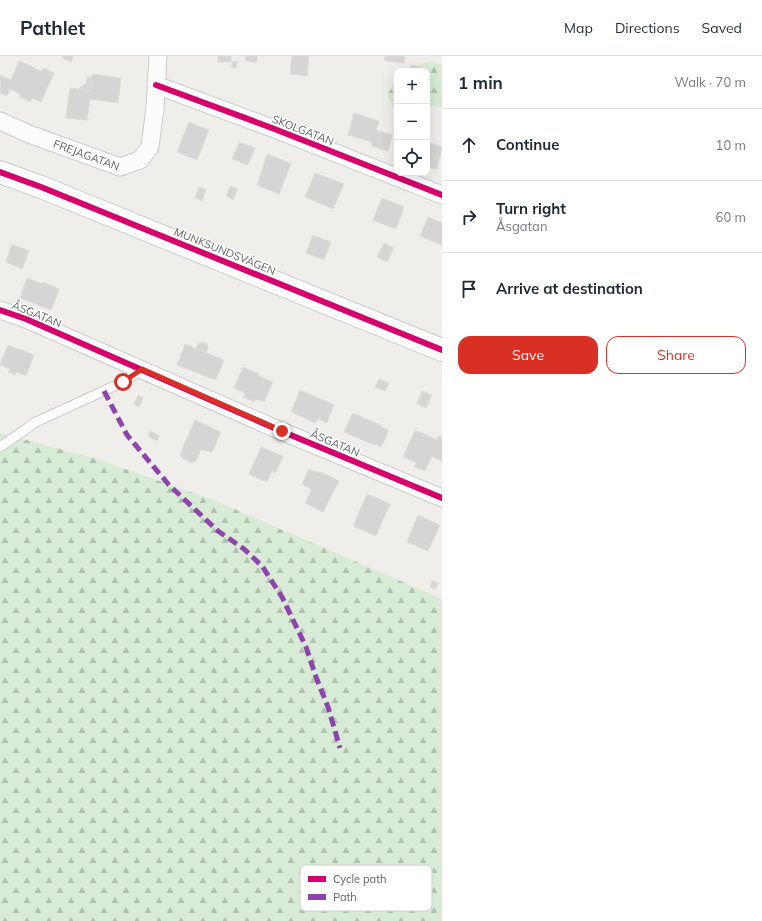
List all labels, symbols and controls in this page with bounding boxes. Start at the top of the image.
text: Pathlet [20,16,85,40]
text: Map [564,19,593,37]
text: Directions [615,19,680,37]
text: Saved [702,19,742,37]
map controls [394,68,430,176]
button: + [394,68,430,104]
text: 1 min [458,72,503,93]
text: Walk · 70 m [675,74,746,90]
button: − [394,104,430,140]
street label: SKOLGATAN [270,112,336,148]
icon: ahead [458,134,480,156]
text: Continue [496,135,559,154]
street label: FREJAGATAN [52,136,122,173]
text: 10 m [716,137,746,153]
button: locate [394,140,430,176]
text: Turn right [496,199,566,218]
icon: right [458,206,480,228]
text: 60 m [716,209,746,225]
text: Åsgatan [496,218,548,234]
street label: MUNKSUNDSVÄGEN [172,224,278,278]
icon: arrive [458,278,480,300]
text: Arrive at destination [496,279,643,298]
street label: ÅSGATAN [10,297,64,330]
button: Save [458,336,598,374]
button: Share [606,336,746,374]
route start [114,373,132,391]
route end [273,422,291,440]
street label: ÅSGATAN [308,425,362,460]
legend [300,865,432,911]
text: Cycle path [333,872,386,886]
text: Path [333,890,357,904]

